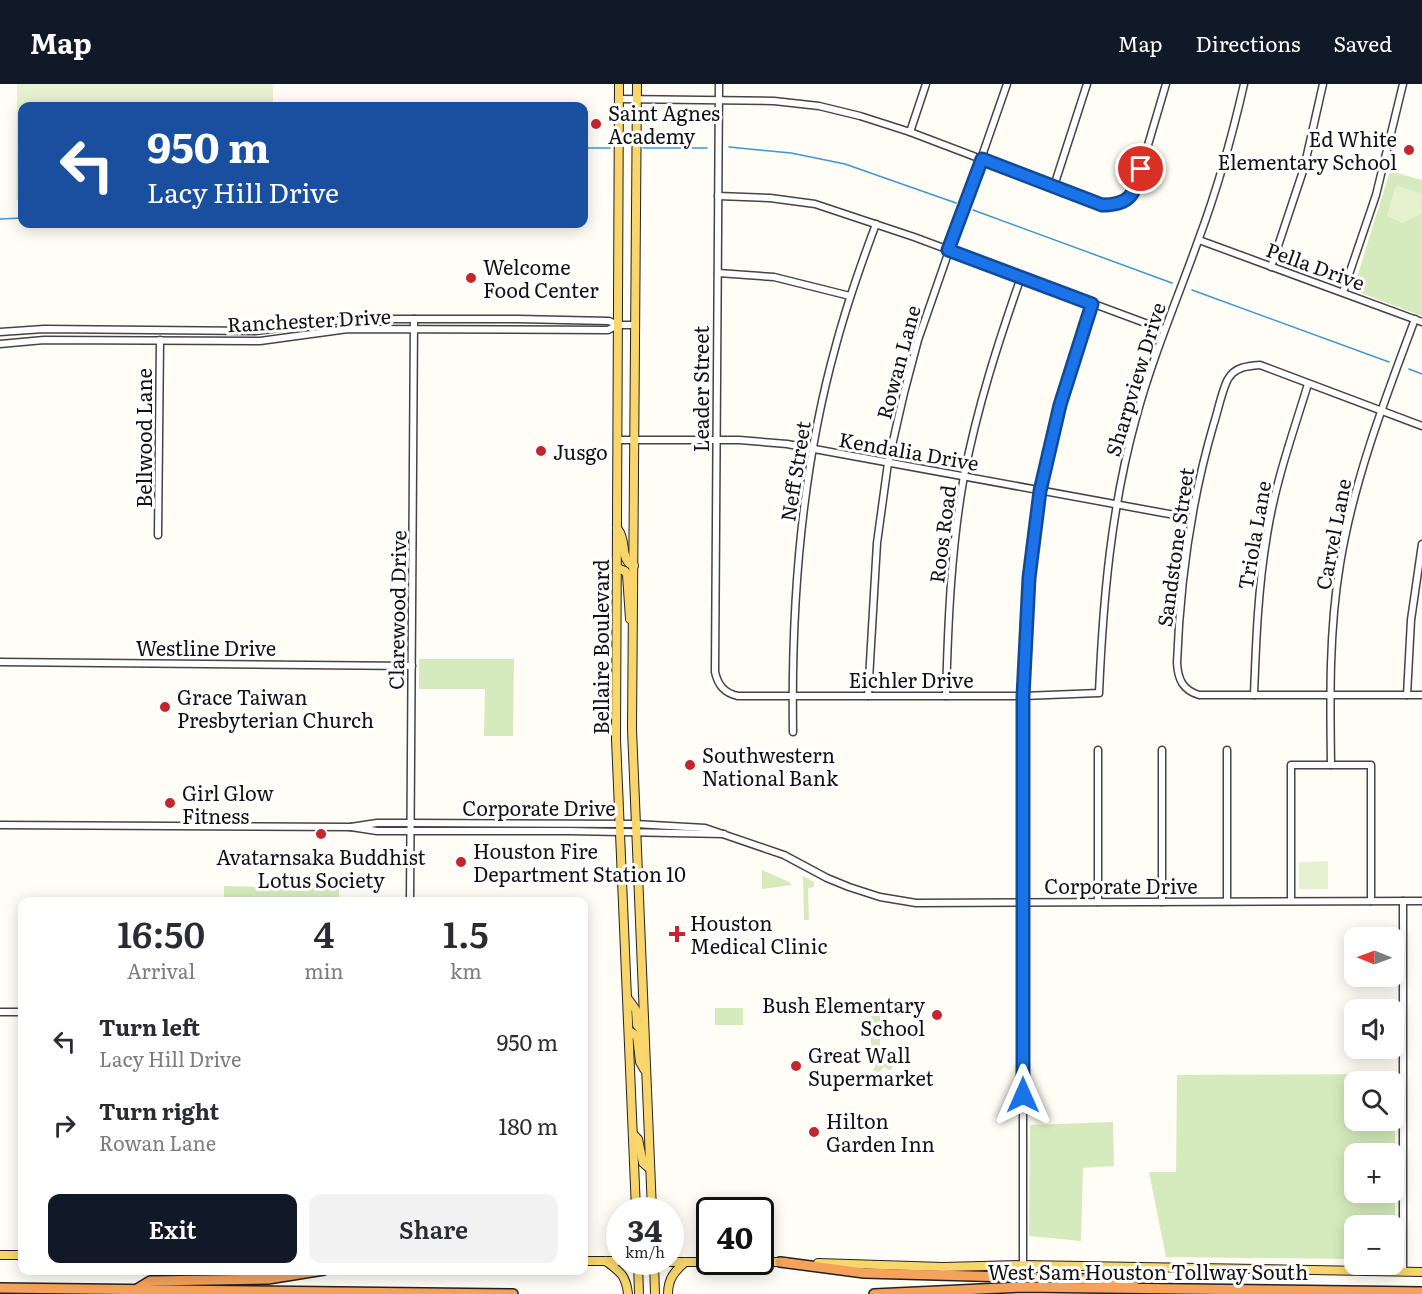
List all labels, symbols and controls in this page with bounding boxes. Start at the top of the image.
text: Map [30,21,92,63]
text: Map [1118,27,1163,58]
text: Directions [1196,27,1301,58]
text: Saved [1334,27,1392,58]
place label: Saint Agnes Academy [608,97,720,150]
text: 950 m [147,114,270,176]
marker: Saint Agnes Academy [589,117,603,131]
place label: Ed White Elementary School [1217,123,1397,176]
icon: left [48,126,126,204]
pin [1115,143,1166,194]
marker: Ed White Elementary School [1402,143,1416,157]
icon: arrive [1124,152,1157,185]
text: Lacy Hill Drive [147,171,339,211]
street label: Pella Drive [1263,233,1369,297]
place label: Welcome Food Center [483,251,599,304]
marker: Welcome Food Center [464,271,478,285]
street label: Sharpview Drive [1096,298,1172,460]
street label: Ranchester Drive [226,300,392,338]
street label: Rowan Lane [867,302,927,422]
street label: Leader Street [685,326,715,452]
street label: Bellwood Lane [128,368,158,508]
street label: Neff Street [771,418,817,524]
street label: Kendalia Drive [837,423,981,477]
place label: Jusgo [553,436,608,466]
marker: Jusgo [534,444,548,458]
street label: Sandstone Street [1148,465,1200,629]
street label: Carvel Lane [1307,476,1357,592]
street label: Triola Lane [1229,478,1277,592]
street label: Roos Road [920,483,962,585]
street label: Clarewood Drive [380,530,412,690]
street label: Bellaire Boulevard [585,559,615,735]
street label: Westline Drive [136,632,276,662]
street label: Eichler Drive [848,664,974,694]
place label: Grace Taiwan Presbyterian Church [177,681,374,734]
marker: Grace Taiwan Presbyterian Church [158,700,172,714]
place label: Southwestern National Bank [702,739,839,792]
marker: Southwestern National Bank [683,758,697,772]
place label: Girl Glow Fitness [182,777,274,830]
street label: Corporate Drive [462,792,616,822]
marker: Girl Glow Fitness [163,796,177,810]
marker: Avatarnsaka Buddhist Lotus Society [314,827,328,841]
place label: Houston Fire Department Station 10 [473,835,686,888]
place label: Avatarnsaka Buddhist Lotus Society [216,841,426,894]
marker: Houston Fire Department Station 10 [454,855,468,869]
street label: Corporate Drive [1044,870,1198,900]
text: 16:50 [117,906,205,959]
text: 4 [313,906,334,959]
text: 1.5 [443,906,489,959]
place label: Houston Medical Clinic [690,907,827,960]
marker: Houston Medical Clinic [668,925,686,943]
north arrow [1344,927,1404,987]
map controls [1344,927,1404,1275]
text: Arrival [127,955,195,985]
text: min [304,955,344,985]
text: km [450,955,482,985]
place label: Bush Elementary School [762,989,925,1042]
button: sound [1344,999,1404,1059]
marker: Bush Elementary School [930,1008,944,1022]
text: Turn left [99,1010,200,1043]
icon: left [48,1025,81,1058]
text: 950 m [497,1025,558,1058]
place label: Great Wall Supermarket [808,1039,934,1092]
text: Lacy Hill Drive [99,1043,241,1073]
marker: Great Wall Supermarket [789,1059,803,1073]
position arrow [991,1063,1055,1127]
button: search [1344,1071,1404,1131]
text: Turn right [99,1094,219,1127]
place label: Hilton Garden Inn [826,1105,935,1158]
icon: right [48,1109,81,1142]
text: 180 m [498,1109,558,1142]
marker: Hilton Garden Inn [807,1125,821,1139]
text: Rowan Lane [99,1127,216,1157]
button: + [1344,1143,1404,1203]
button: Exit [48,1194,297,1263]
button: Share [309,1194,558,1263]
speed limit sign: 40 [696,1197,774,1275]
text: 34 [628,1207,662,1251]
button: − [1344,1215,1404,1275]
text: km/h [625,1240,665,1263]
street label: West Sam Houston Tollway South [988,1256,1308,1286]

